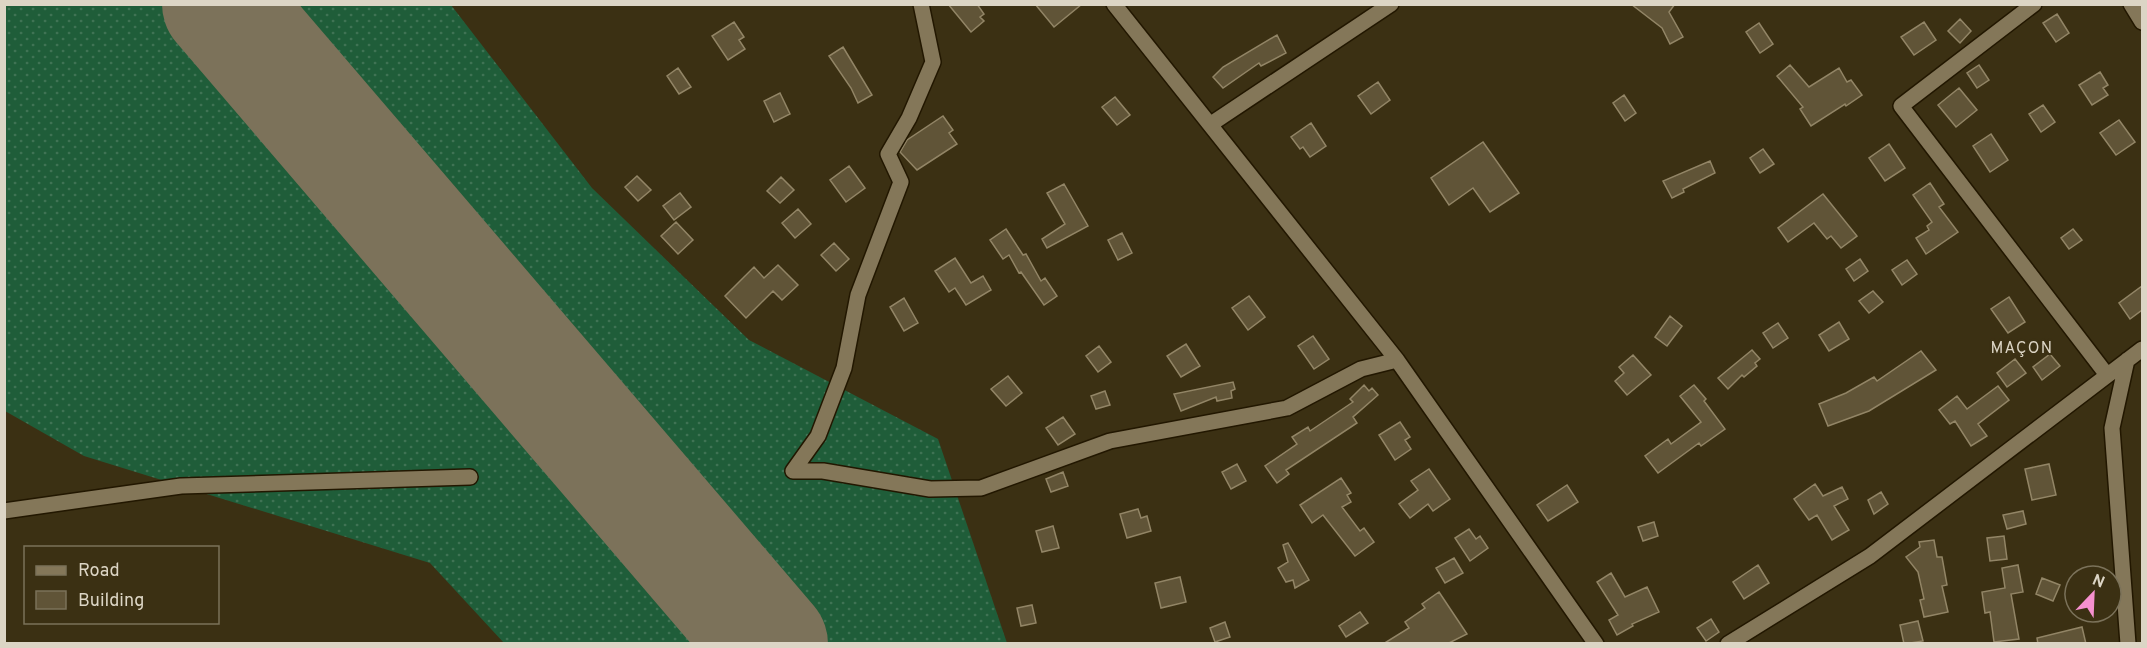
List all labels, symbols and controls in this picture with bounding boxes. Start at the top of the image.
district label: MAÇON [1990,339,2054,359]
legend [24,546,219,624]
text: Road [78,560,120,583]
north arrow [2063,564,2123,624]
text: N [2089,571,2107,593]
text: Building [78,590,144,613]

